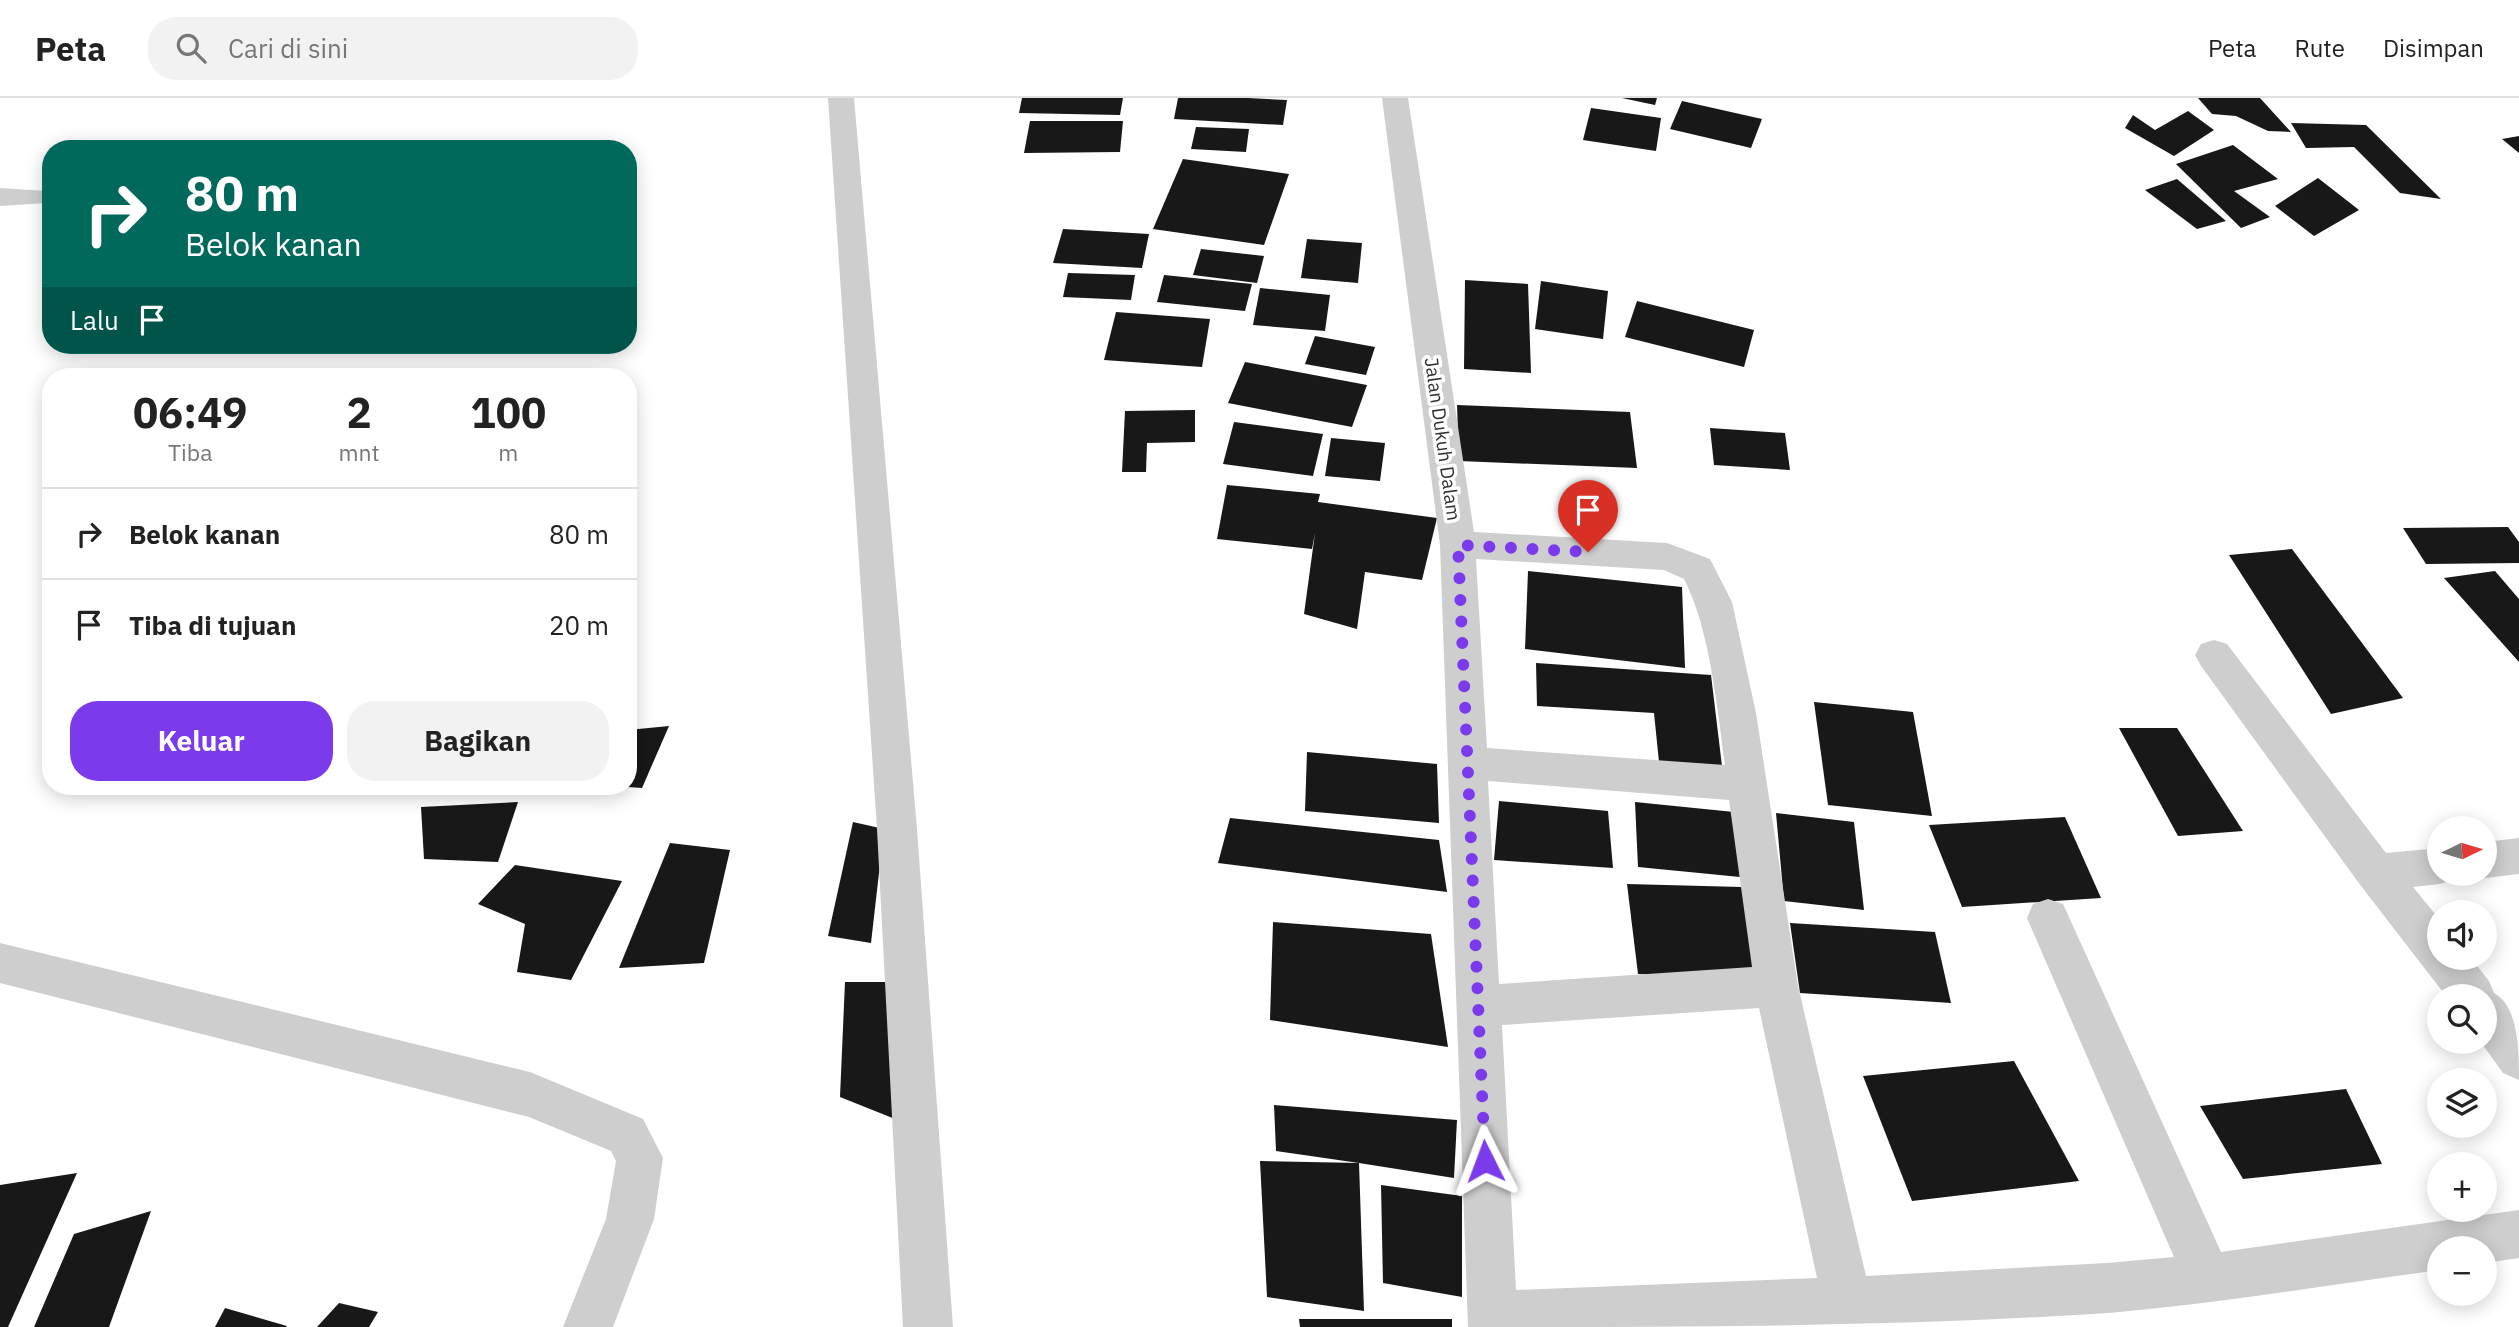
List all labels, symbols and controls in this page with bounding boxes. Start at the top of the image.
search box [148,17,638,80]
text: Peta [35,27,106,70]
icon: search [172,29,210,67]
text: Cari di sini [228,31,348,65]
text: Peta [2208,32,2256,64]
text: Rute [2294,32,2345,64]
text: Disimpan [2383,32,2484,64]
text: 80 m [185,161,299,224]
icon: right [70,168,161,259]
text: Belok kanan [185,223,362,265]
icon: arrive [133,301,171,339]
text: Lalu [70,303,119,337]
street label: Jalan Dukuh Dalam [1420,356,1466,522]
text: 06:49 [133,385,248,440]
text: 2 [346,385,372,440]
text: 100 [471,385,546,440]
text: Tiba [168,437,212,467]
text: mnt [338,437,380,467]
text: m [498,437,518,467]
pin [1558,480,1618,552]
icon: arrive [1569,491,1607,529]
icon: right [70,515,108,553]
text: Belok kanan [129,517,280,551]
text: 80 m [549,517,609,551]
icon: arrive [70,606,108,644]
text: Tiba di tujuan [129,608,296,642]
text: 20 m [549,608,609,642]
button: Keluar [70,701,333,781]
button: Bagikan [347,701,609,781]
north arrow [2427,816,2497,886]
map controls [2427,816,2497,1306]
button: sound [2427,900,2497,970]
button: search [2427,984,2497,1054]
button: layers [2427,1068,2497,1138]
position arrow [1448,1124,1522,1198]
button: + [2427,1152,2497,1222]
button: − [2427,1236,2497,1306]

